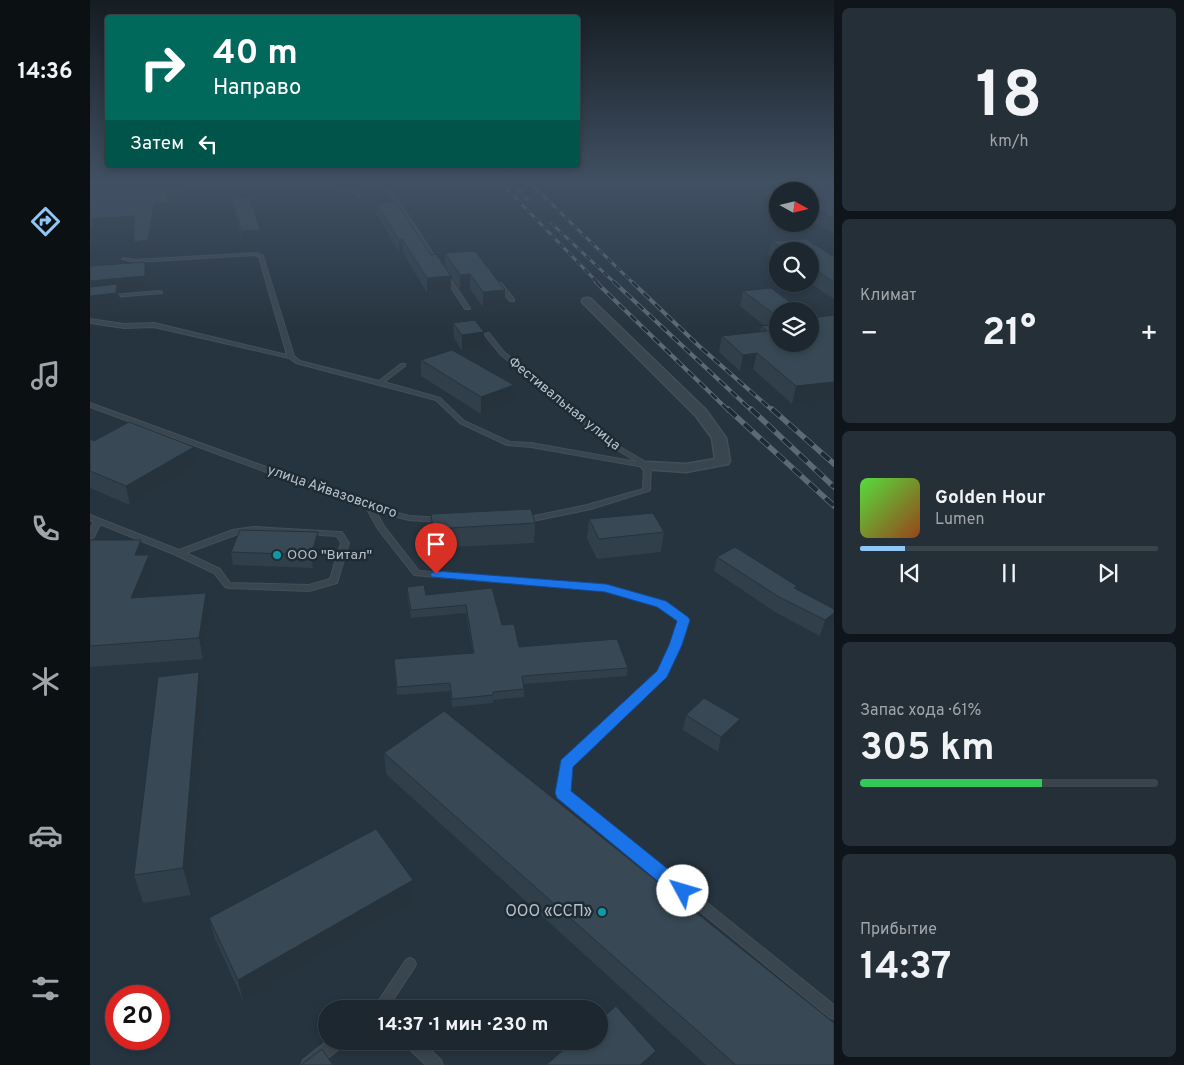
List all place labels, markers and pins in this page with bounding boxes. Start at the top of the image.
pin [415,523,457,574]
place label: ООО "Витал" [287,547,372,564]
marker: ООО "Витал" [271,549,283,561]
place label: ООО «ССП» [505,902,592,922]
marker: ООО «ССП» [596,906,608,918]

